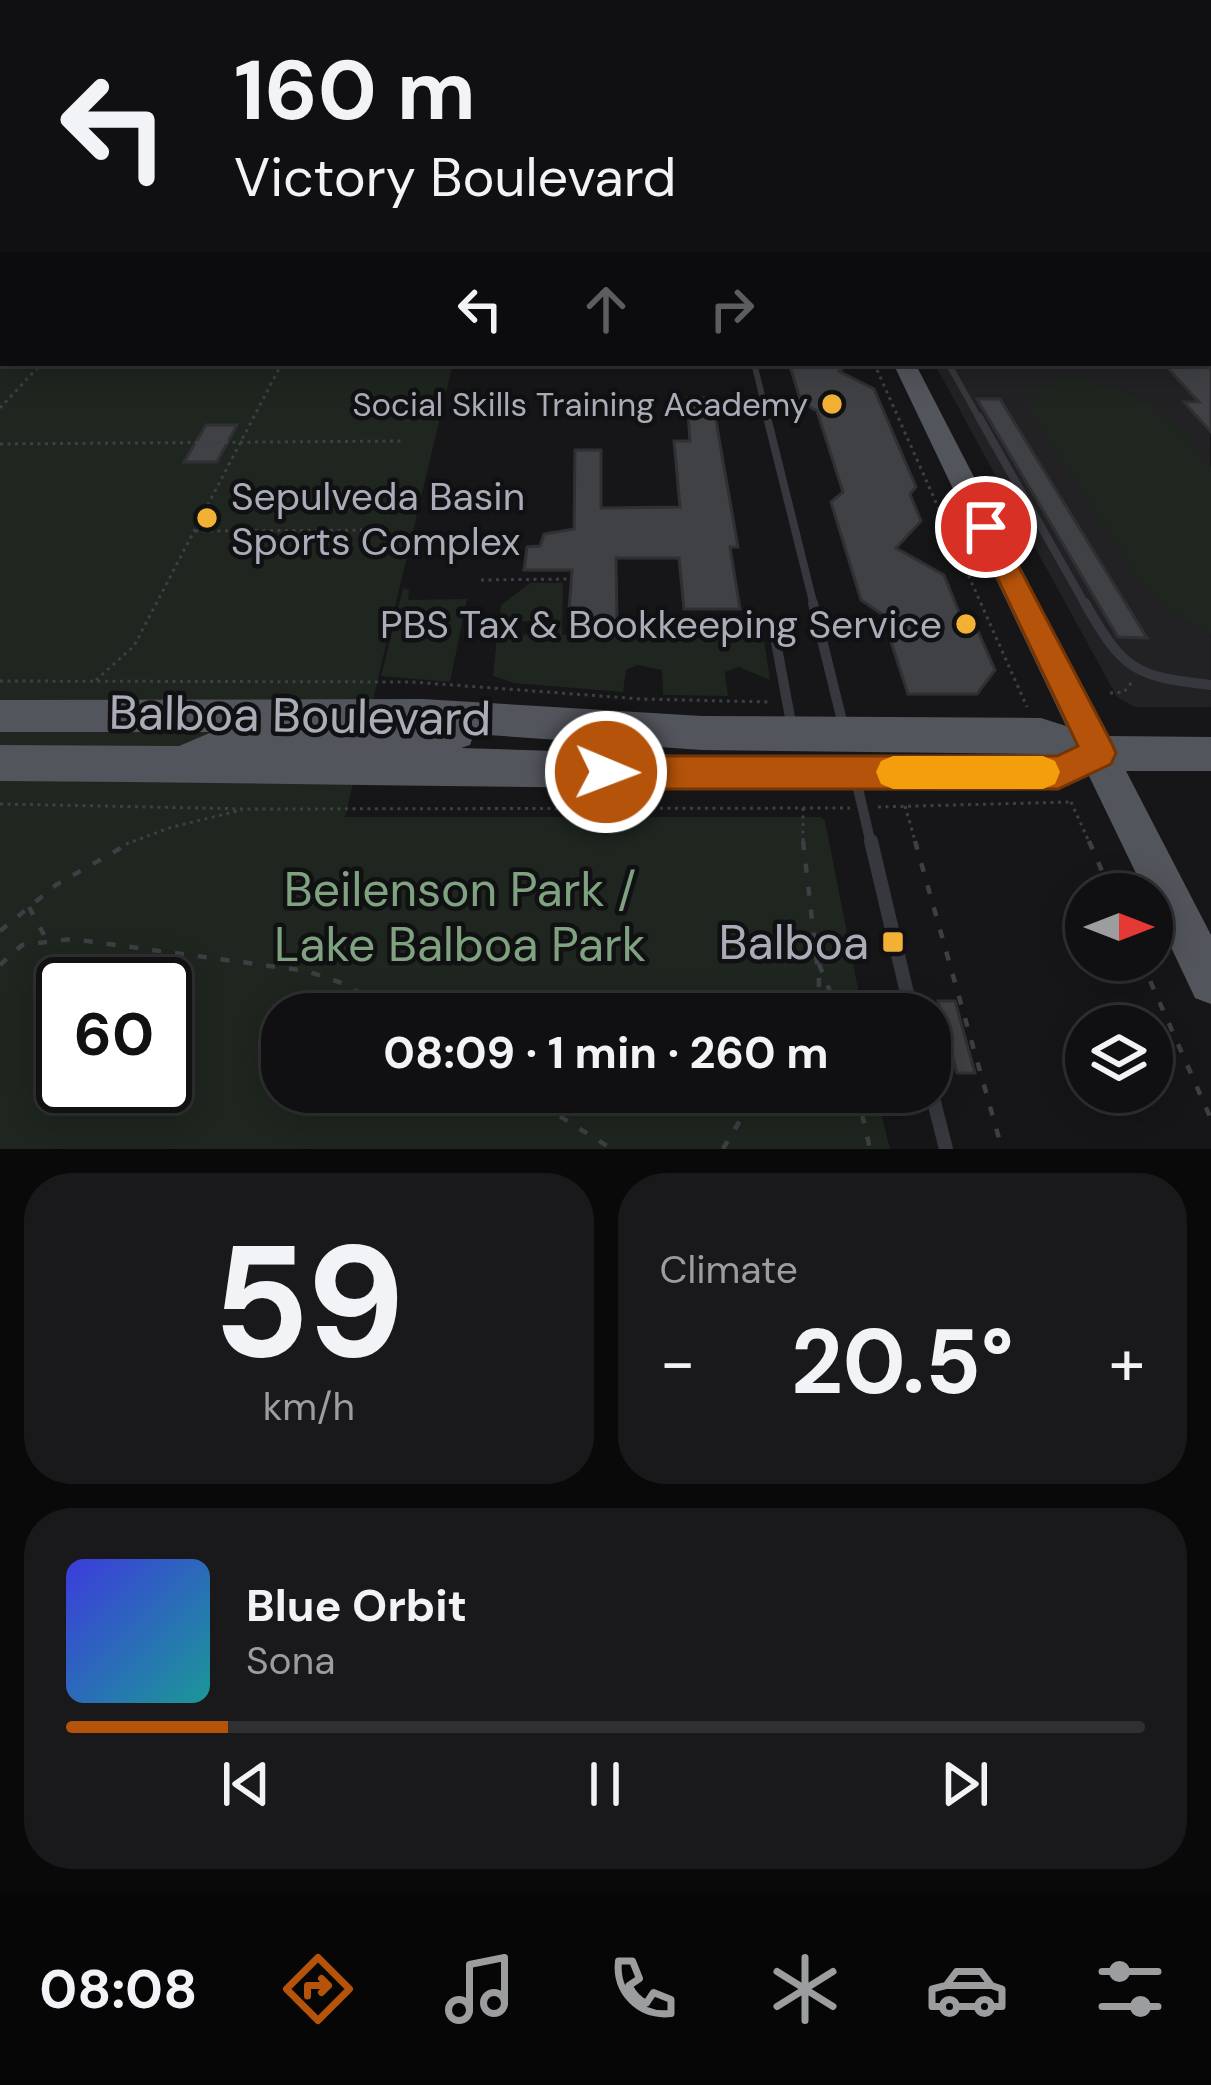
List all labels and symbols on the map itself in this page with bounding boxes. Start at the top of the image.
place label: Social Skills Training Academy [352,383,808,426]
marker: Social Skills Training Academy [819,391,845,417]
place label: Sepulveda Basin Sports Complex [231,471,525,567]
pin [935,476,1037,578]
marker: Sepulveda Basin Sports Complex [194,505,220,531]
place label: PBS Tax & Bookkeeping Service [380,599,942,650]
marker: PBS Tax & Bookkeeping Service [953,611,979,637]
street label: Balboa Boulevard [108,681,492,750]
position arrow [543,709,669,835]
park label: Beilenson Park / Lake Balboa Park [274,858,646,976]
north arrow [1065,873,1173,981]
place label: Balboa [719,911,869,974]
marker: Balboa [880,929,906,955]
speed limit sign: 60 [36,957,192,1113]

